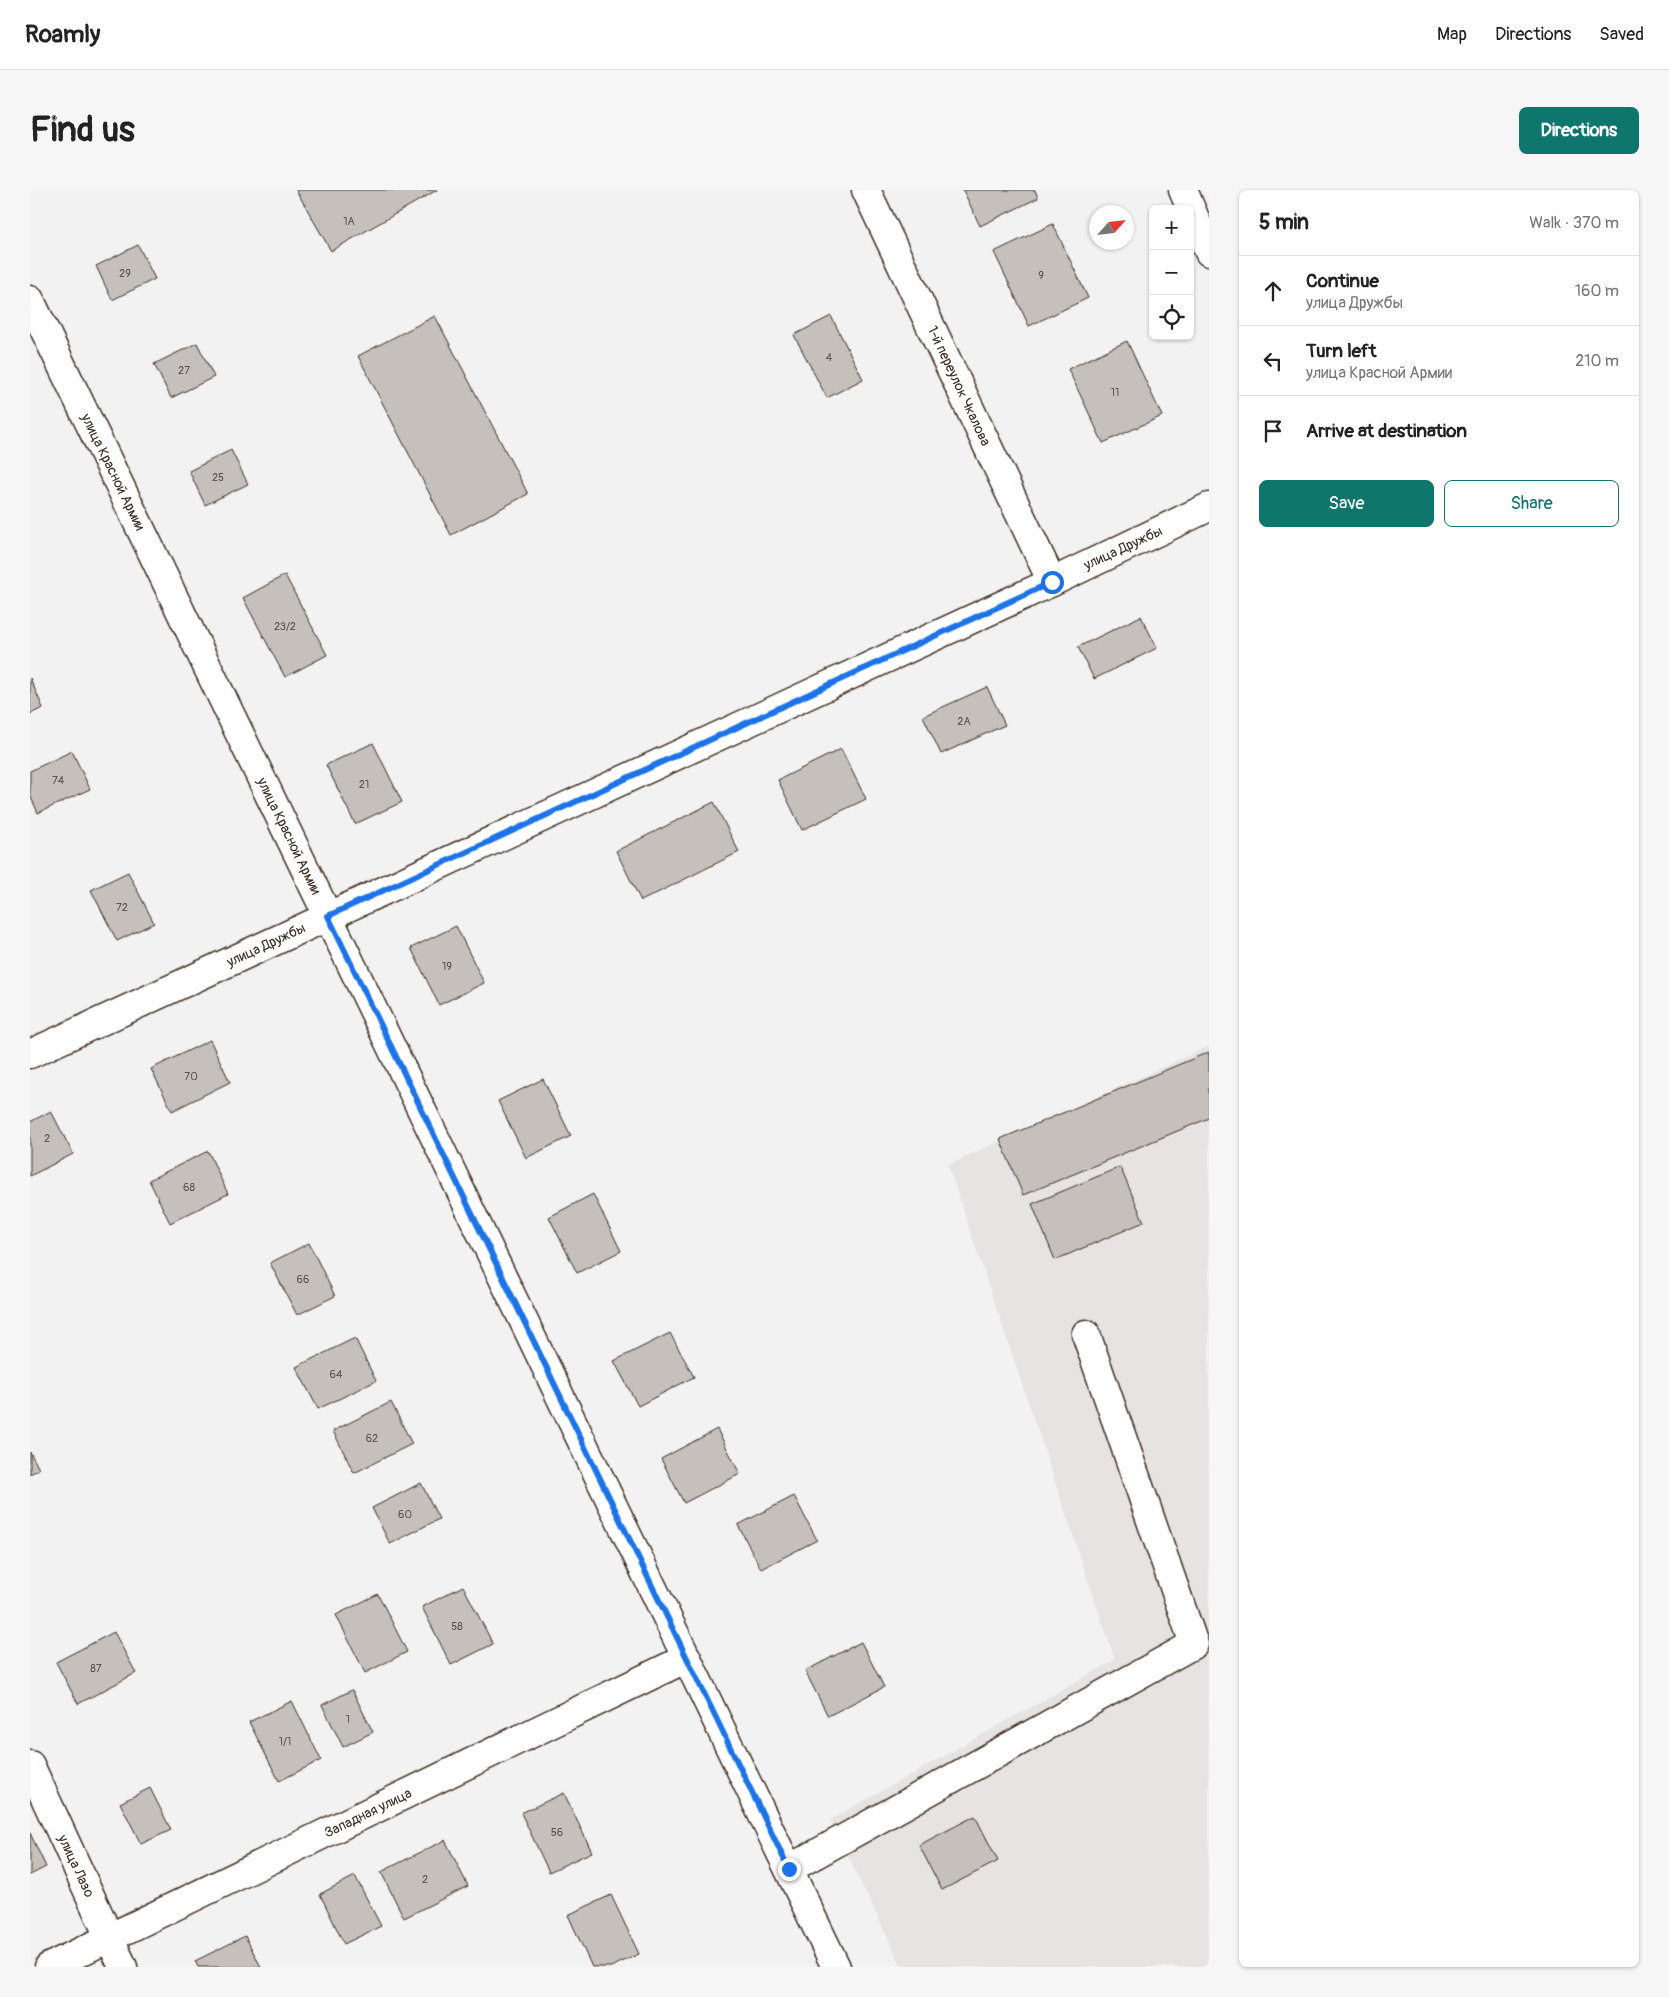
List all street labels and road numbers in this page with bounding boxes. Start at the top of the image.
street label: 1-й переулок Чкалова [924,323,994,449]
street label: улица Красной Армии [77,410,149,533]
street label: улица Дружбы [1080,522,1165,574]
street label: улица Красной Армии [253,774,325,897]
street label: улица Дружбы [223,919,308,971]
street label: Западная улица [322,1785,414,1841]
street label: улица Лазо [54,1831,98,1900]

